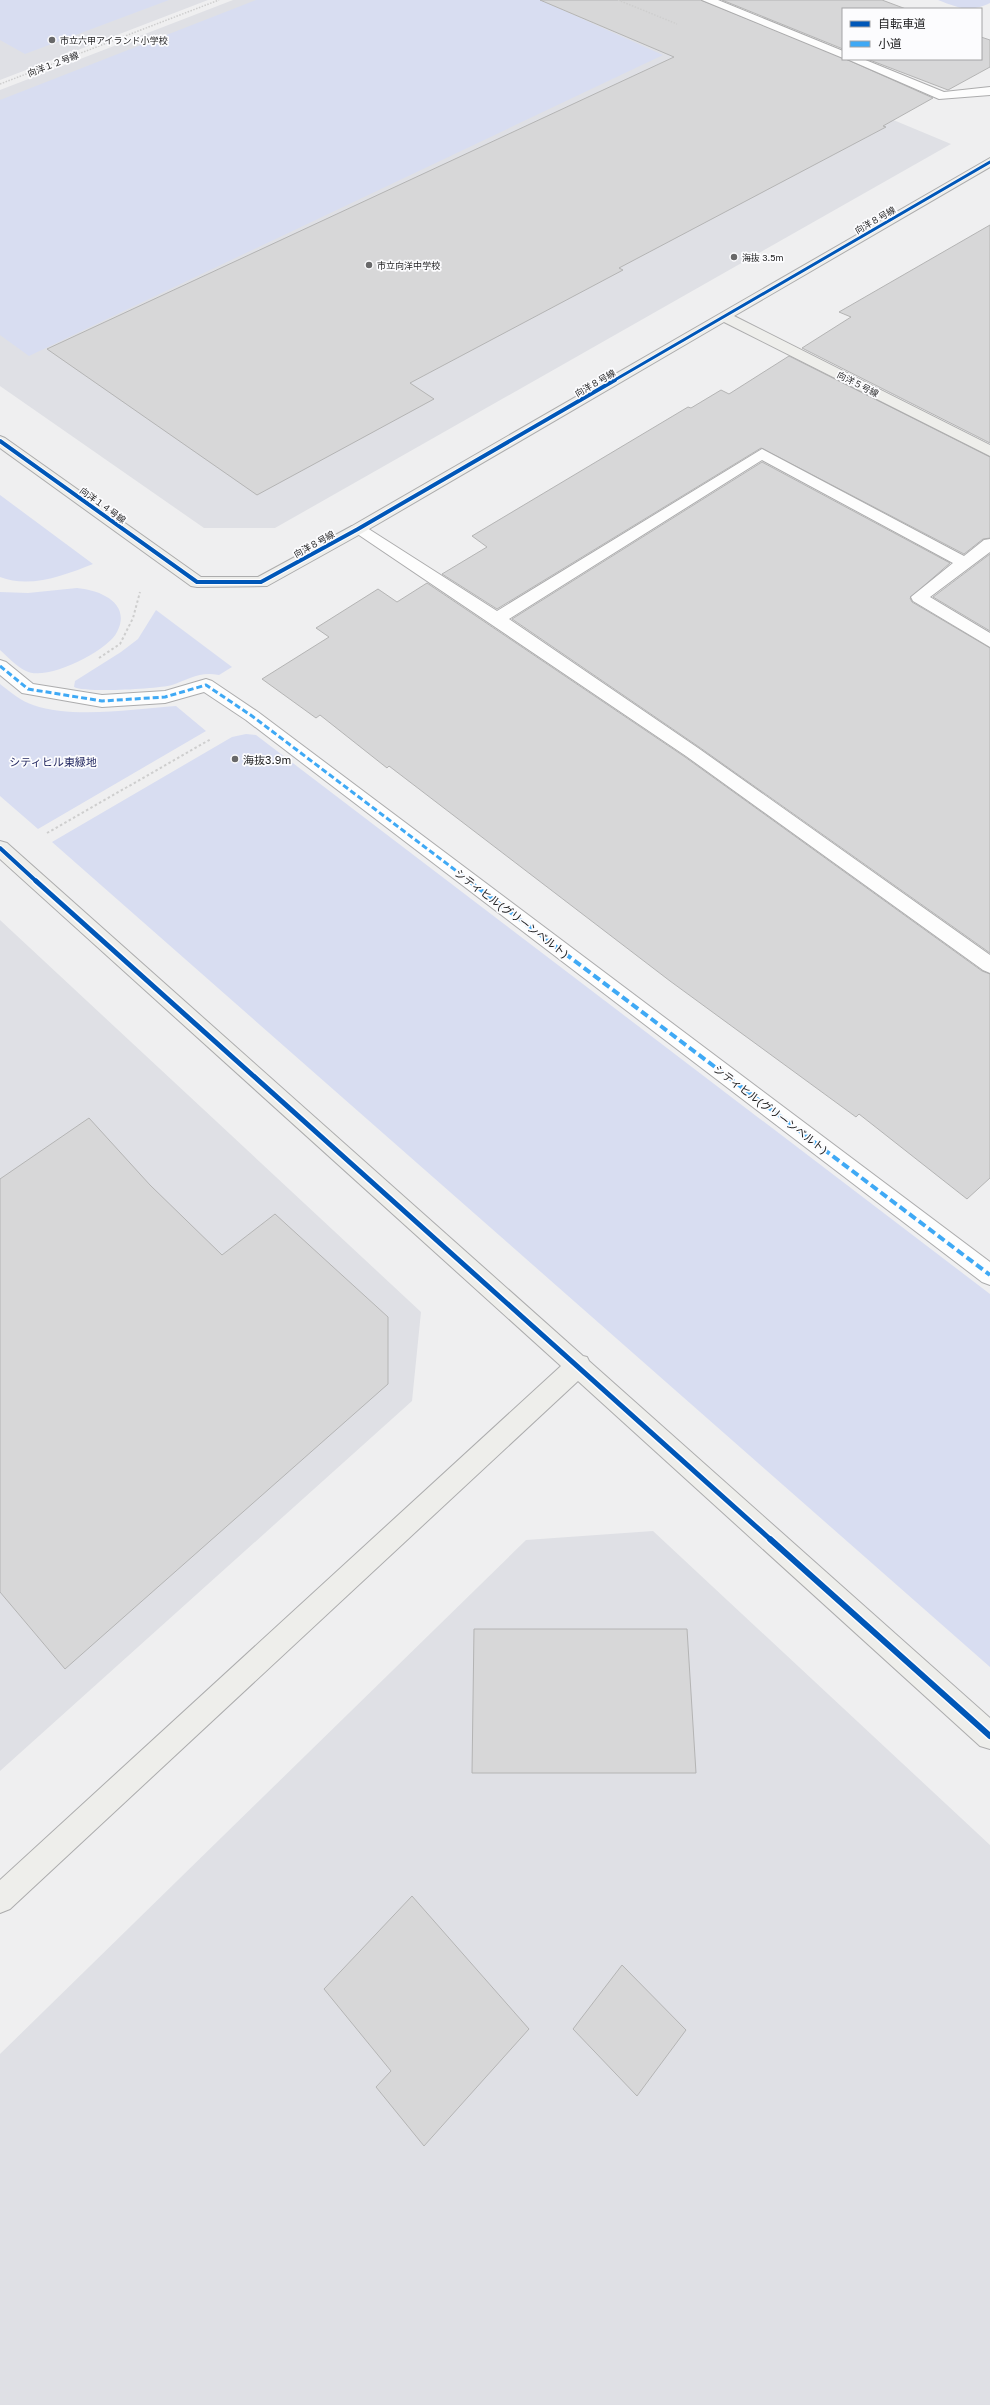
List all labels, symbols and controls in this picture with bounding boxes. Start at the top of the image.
legend [842,8,982,60]
text: 自転車道 [878,16,926,31]
marker: 市立六甲アイランド小学校 [47,35,57,45]
place label: 市立六甲アイランド小学校 [60,35,168,46]
text: 小道 [878,36,902,51]
street label: 向洋１２号線 [26,49,81,79]
street label: 向洋８号線 [853,203,898,236]
marker: 海抜 3.5m [729,252,739,262]
place label: 海抜 3.5m [742,252,783,263]
marker: 市立向洋中学校 [364,260,374,270]
place label: 市立向洋中学校 [377,260,440,271]
street label: 向洋８号線 [573,366,618,399]
street label: 向洋５号線 [835,369,881,400]
street label: 向洋１４号線 [78,485,129,526]
street label: 向洋８号線 [292,528,337,560]
place label: 海抜3.9m [243,753,291,766]
marker: 海抜3.9m [230,754,240,764]
park label: シティヒル東緑地 [9,755,97,768]
street label: シティヒル(グリーンベルト) [453,866,571,960]
street label: シティヒル(グリーンベルト) [712,1062,830,1156]

